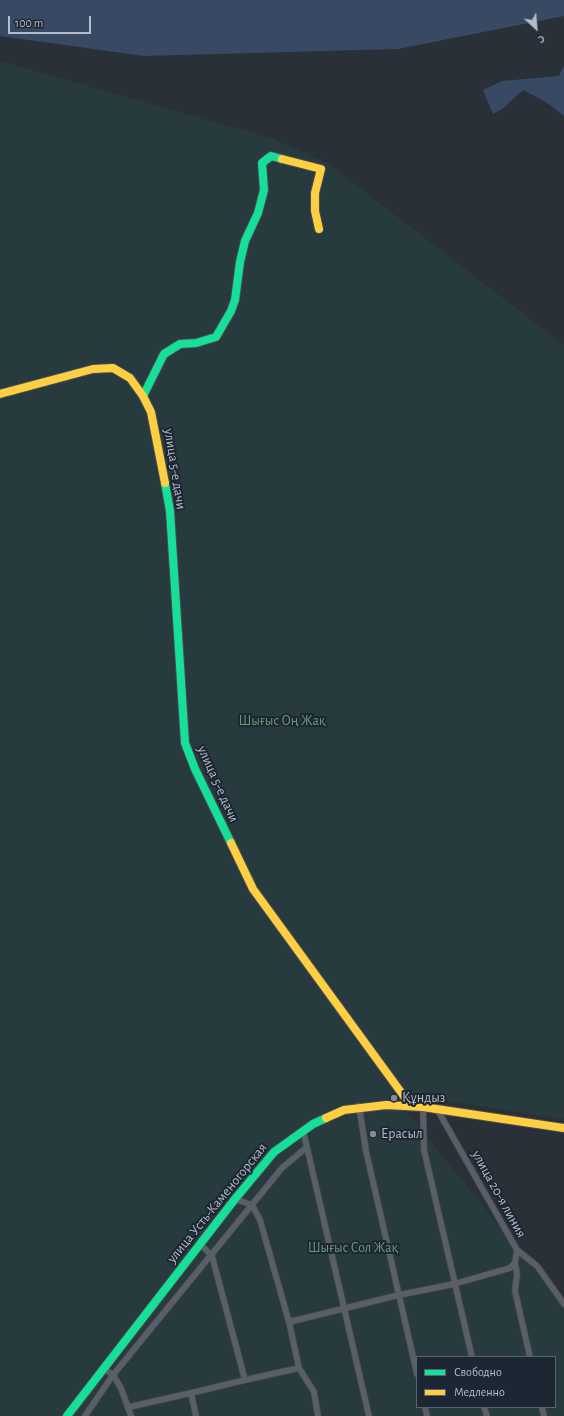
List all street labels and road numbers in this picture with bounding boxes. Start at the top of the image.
street label: улица 5-е дачи [160,427,190,511]
street label: улица 5-е дачи [194,743,242,825]
street label: улица Усть-Каменогорская [163,1140,271,1266]
street label: улица 20-я линия [468,1147,530,1241]

